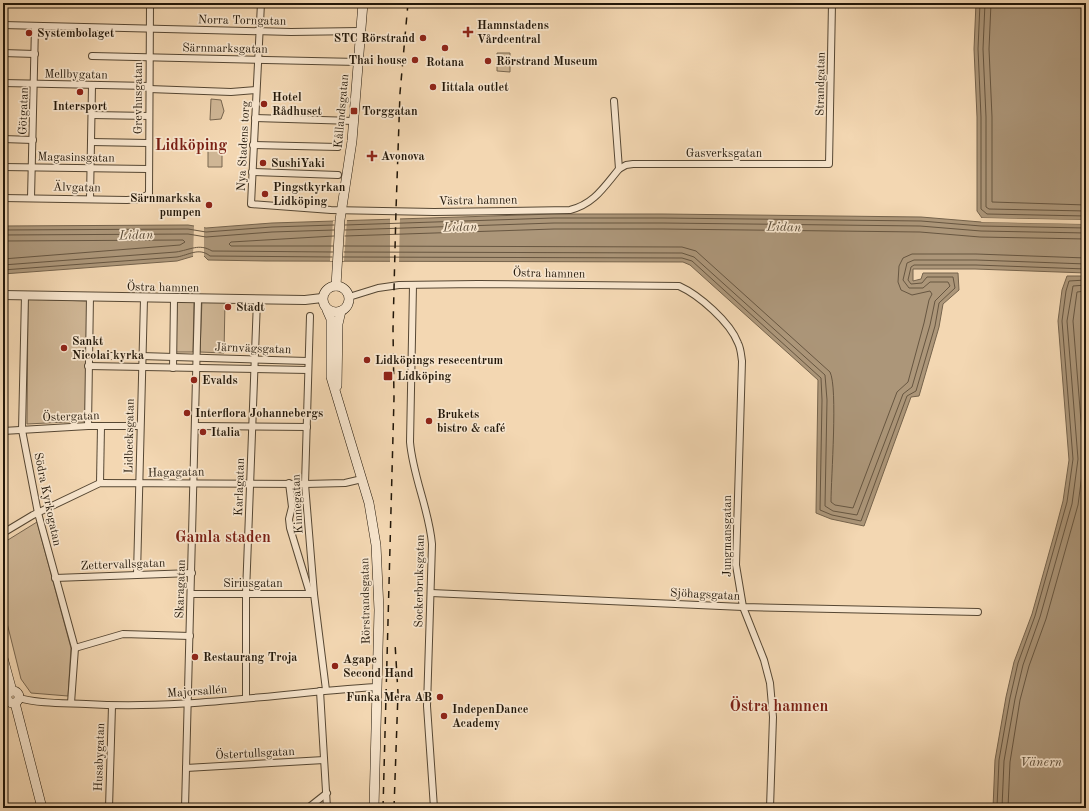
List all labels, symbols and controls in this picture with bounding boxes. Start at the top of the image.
street label: Norra Torngatan [198,14,287,28]
place label: Hamnstadens Vårdcentral [477,20,549,46]
marker: Hamnstadens Vårdcentral [462,26,474,38]
marker: Systembolaget [24,28,34,38]
place label: Systembolaget [37,28,115,40]
place label: STC Rörstrand [334,33,416,45]
marker: STC Rörstrand [418,33,428,43]
street label: Särnmarksgatan [182,42,268,56]
marker: Rotana [440,43,450,53]
street label: Strandgatan [814,51,828,116]
place label: Thai house [348,55,407,67]
marker: Thai house [410,55,420,65]
marker: Rörstrand Museum [483,56,493,66]
place label: Rörstrand Museum [496,56,598,68]
place label: Rotana [426,57,464,69]
street label: Grevhusgatan [133,61,145,134]
street label: Mellbygatan [44,68,108,82]
street label: Kållandsgatan [333,73,351,149]
marker: Iittala outlet [428,82,438,92]
place label: Iittala outlet [441,82,509,94]
street label: Götgatan [17,86,31,135]
marker: Intersport [75,87,85,97]
place label: Hotel Rådhuset [272,92,322,118]
marker: Hotel Rådhuset [259,99,269,109]
street label: Nya Stadens torg [236,100,252,192]
place label: Intersport [53,101,108,113]
marker: Torggatan [349,106,359,116]
place label: Torggatan [362,106,418,118]
district label: Lidköping [155,138,227,154]
street label: Gasverksgatan [686,148,763,160]
marker: Avonova [366,150,378,162]
street label: Magasinsgatan [37,151,115,165]
place label: Avonova [381,151,425,163]
marker: SushiYaki [258,158,268,168]
place label: SushiYaki [271,158,325,170]
street label: Älvgatan [53,178,102,194]
place label: Pingstkyrkan Lidköping [273,182,346,208]
marker: Pingstkyrkan Lidköping [260,189,270,199]
place label: Särnmarkska pumpen [130,193,201,219]
street label: Västra hamnen [439,194,518,208]
marker: Särnmarkska pumpen [204,200,214,210]
water label: Lidan [442,220,478,235]
water label: Lidan [765,220,802,235]
water label: Lidan [118,228,154,243]
street label: Östra hamnen [513,263,586,281]
street label: Östra hamnen [127,277,200,295]
marker: Stadt [223,302,233,312]
place label: Stadt [236,302,265,314]
place label: Sankt Nicolai kyrka [72,336,144,362]
street label: Järnvägsgatan [214,342,292,356]
marker: Sankt Nicolai kyrka [59,343,69,353]
marker: Lidköpings resecentrum [362,355,372,365]
place label: Lidköpings resecentrum [375,355,504,367]
marker: Lidköping [382,370,394,382]
place label: Lidköping [397,371,452,383]
marker: Evalds [189,375,199,385]
place label: Evalds [202,375,238,387]
street label: Lidbecksgatan [123,398,137,474]
street label: Östergatan [42,406,100,424]
marker: Interflora Johannebergs [182,408,192,418]
place label: Interflora Johannebergs [195,408,323,420]
place label: Brukets bistro & café [437,409,506,435]
marker: Brukets bistro & café [424,416,434,426]
marker: Italia [198,427,208,437]
place label: Italia [211,427,240,439]
street label: Södra Kyrkogatan [31,451,63,548]
street label: Karlagatan [233,457,247,516]
street label: Hagagatan [148,466,205,479]
street label: Kinnegatan [290,473,306,534]
street label: Jungmansgatan [722,494,734,577]
district label: Gamla staden [175,530,271,546]
street label: Sockerbruksgatan [413,534,427,628]
street label: Rörstrandsgatan [359,557,373,644]
street label: Zettervallsgatan [80,558,166,572]
street label: Skaragatan [174,559,188,619]
street label: Siriusgatan [223,578,283,590]
street label: Sjöhagsgatan [669,587,741,603]
marker: Restaurang Troja [190,652,200,662]
place label: Restaurang Troja [203,652,297,664]
place label: Agape Second Hand [343,654,414,680]
marker: Agape Second Hand [330,661,340,671]
street label: Majorsallén [167,684,228,700]
place label: Funka Mera AB [346,692,432,704]
marker: Funka Mera AB [435,692,445,702]
district label: Östra hamnen [730,696,829,715]
place label: IndepenDance Academy [452,704,529,730]
marker: IndepenDance Academy [439,711,449,721]
street label: Husabygatan [93,722,107,791]
street label: Östertullsgatan [215,742,296,762]
water label: Vänern [1020,756,1062,769]

